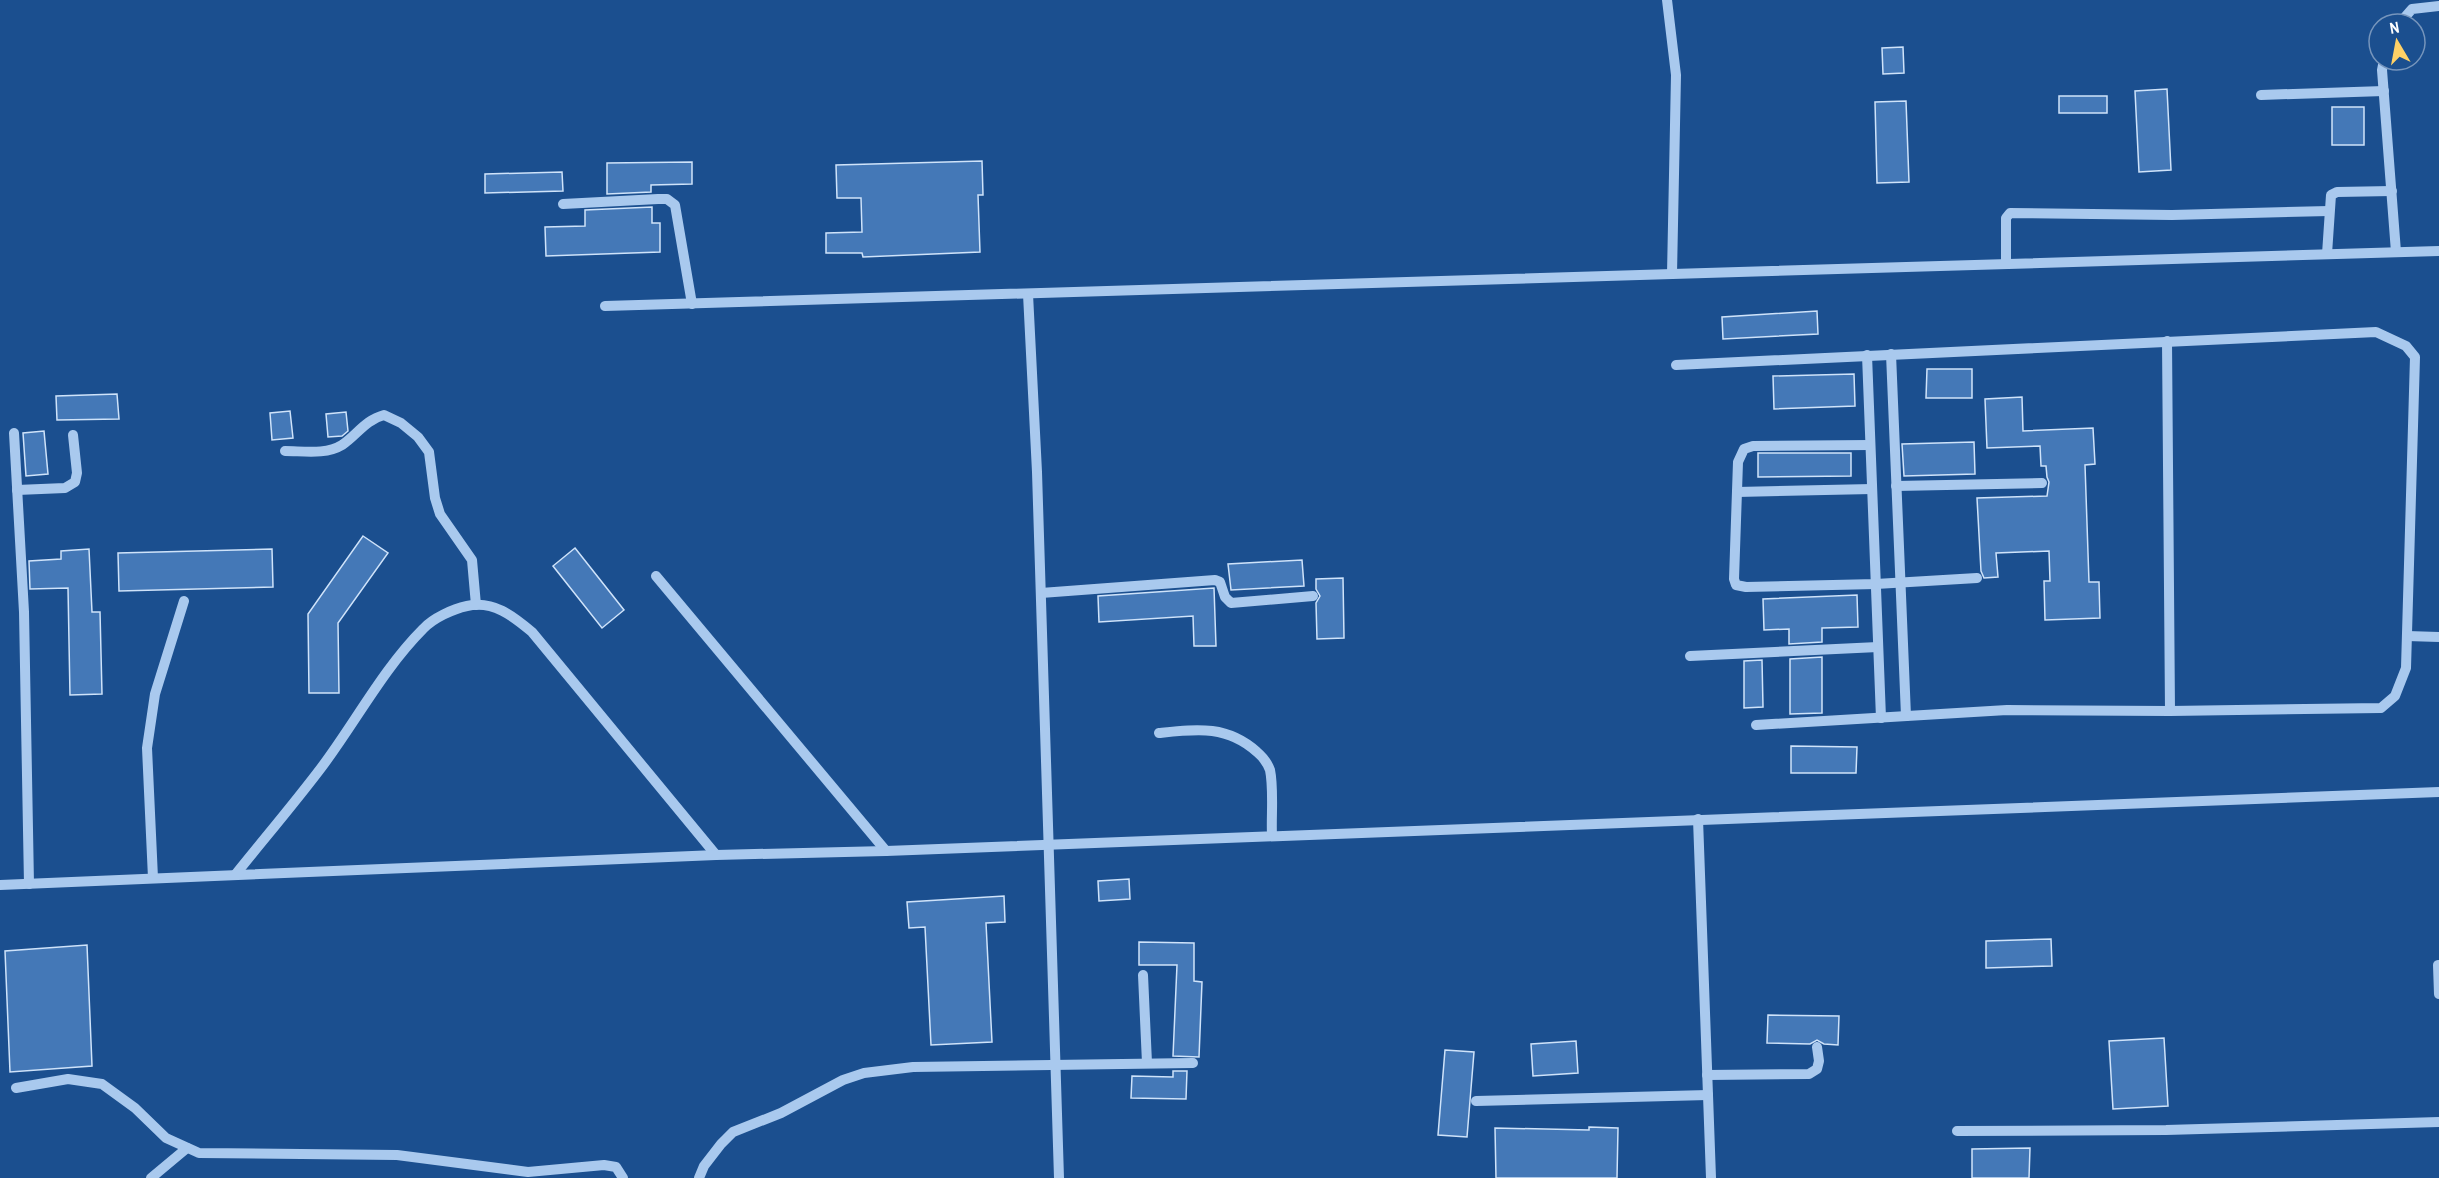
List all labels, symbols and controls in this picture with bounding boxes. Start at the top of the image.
north arrow [2367,12,2427,72]
text: N [2388,16,2401,39]

